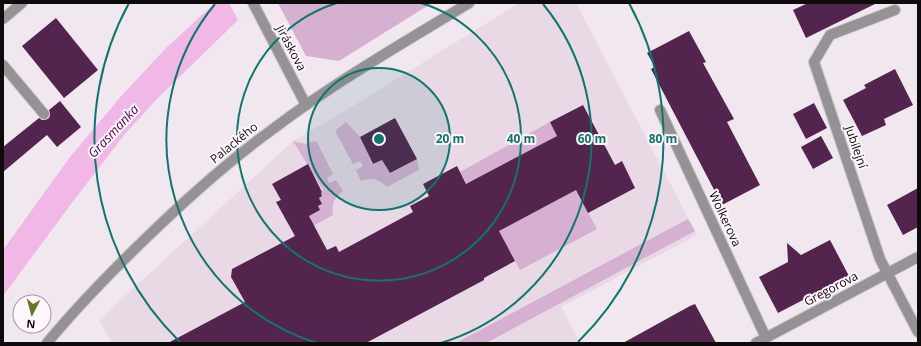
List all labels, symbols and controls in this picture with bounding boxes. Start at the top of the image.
street label: Jiráskova [272,21,311,74]
water label: Grasmanka [84,100,143,162]
street label: Palackého [206,118,261,167]
street label: Jubilejní [841,122,872,171]
text: 20 m [436,130,464,147]
text: 40 m [507,130,535,147]
text: 60 m [578,130,606,147]
text: 80 m [649,130,677,147]
centre of rings [372,132,386,146]
street label: Wolkerova [705,188,746,249]
street label: Gregorova [801,267,861,310]
north arrow [12,294,52,334]
text: N [26,317,36,332]

